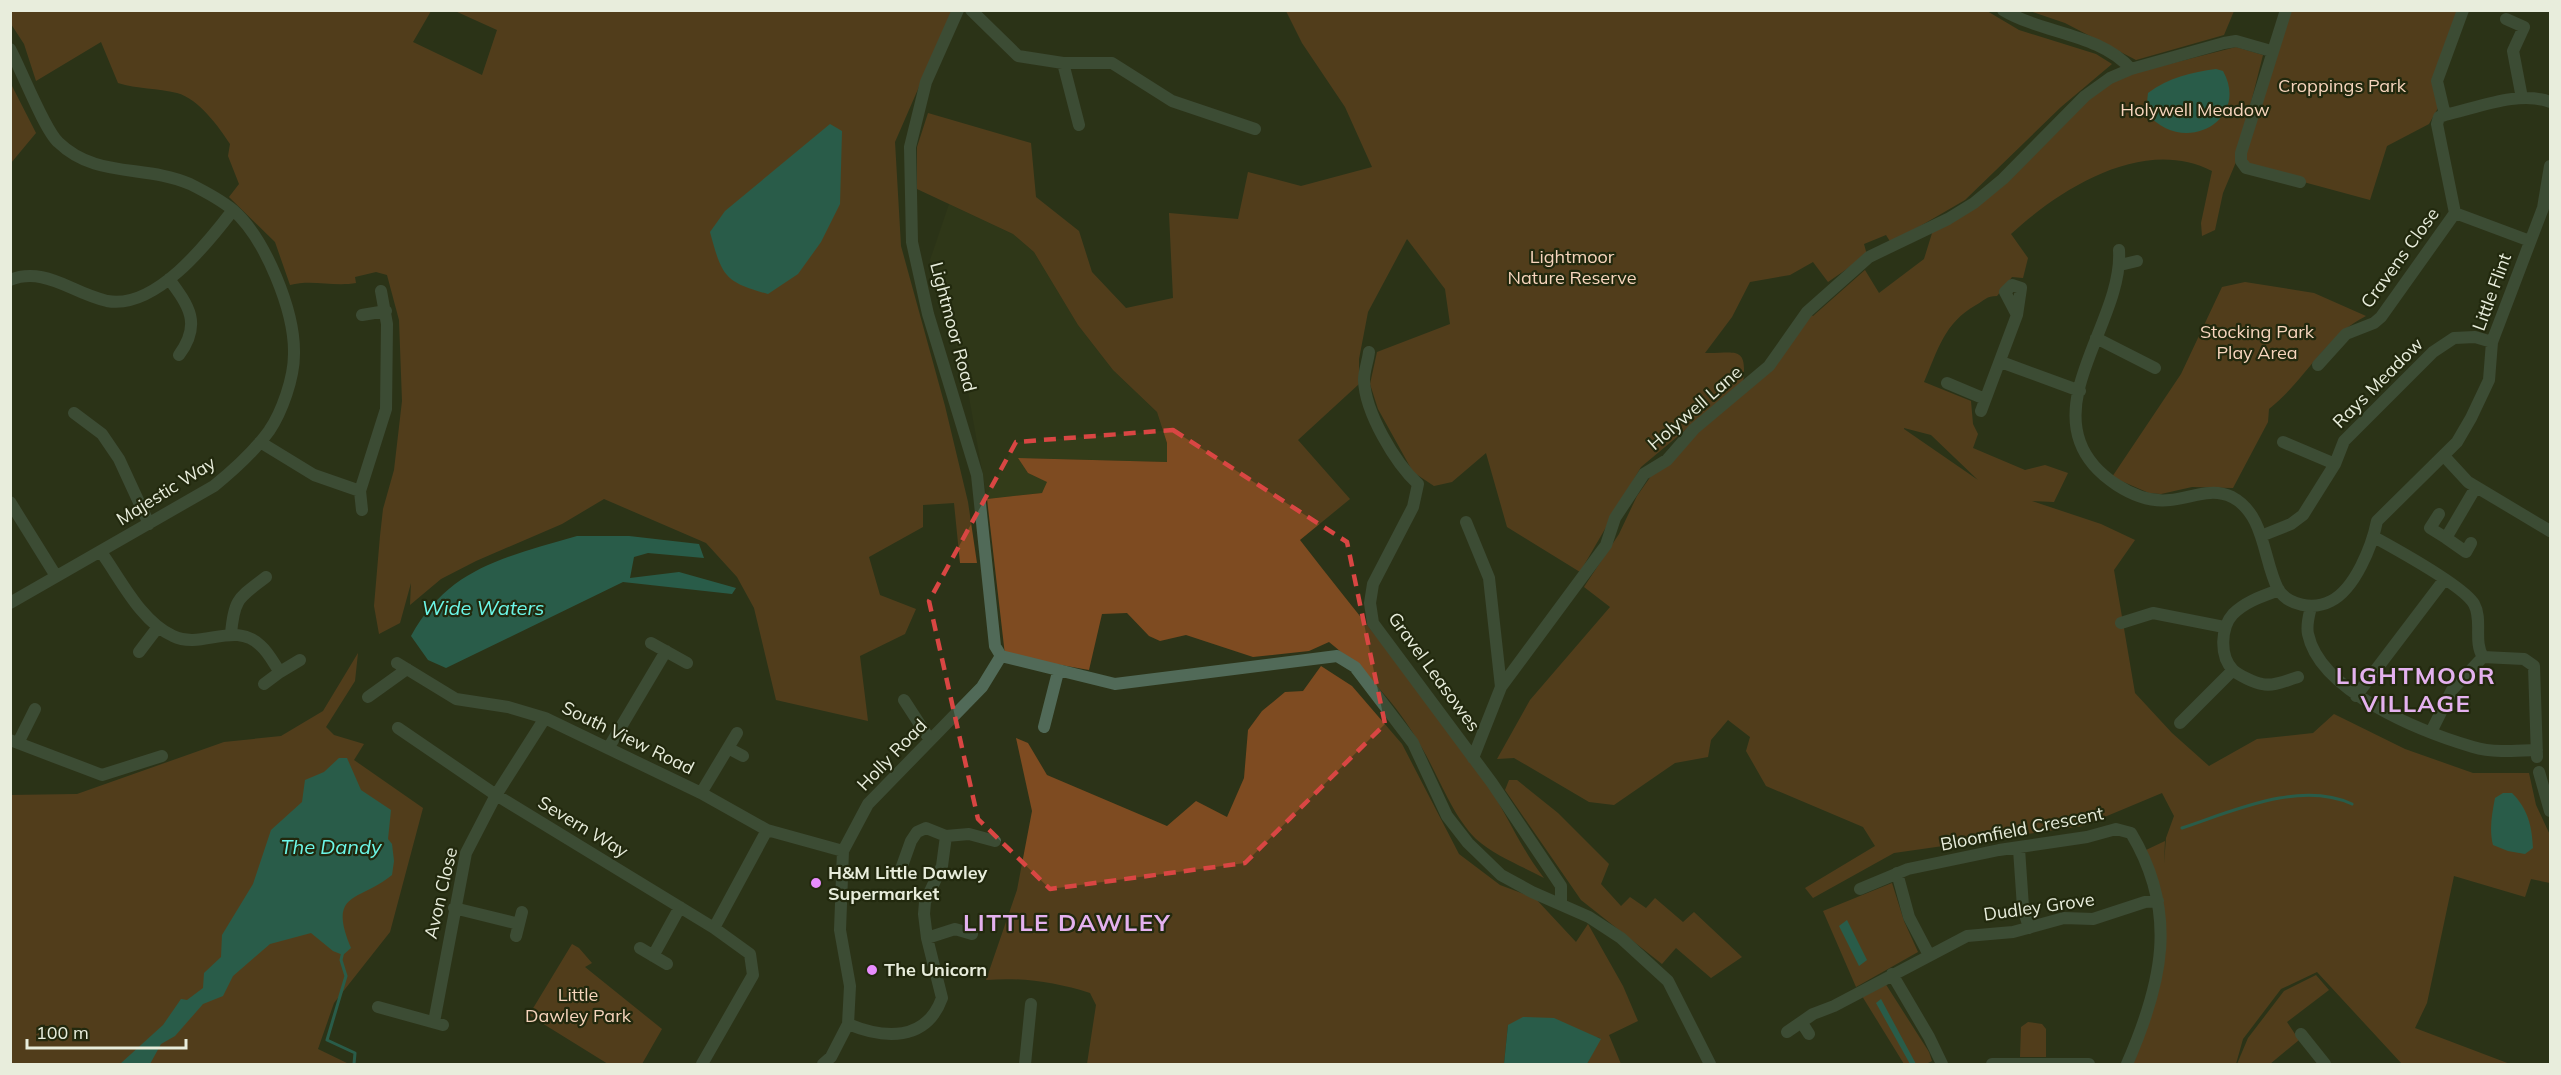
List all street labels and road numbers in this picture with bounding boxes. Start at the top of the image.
street label: Cravens Close [2355,203,2444,312]
street label: Little Flint [2467,250,2516,334]
street label: Lightmoor Road [925,259,982,394]
street label: Rays Meadow [2328,332,2428,433]
street label: Holywell Lane [1643,360,1747,455]
street label: Majestic Way [112,451,220,530]
street label: Gravel Leasowes [1383,607,1486,736]
street label: South View Road [558,696,698,780]
street label: Holly Road [852,714,932,795]
street label: Severn Way [534,791,633,863]
street label: Bloomfield Crescent [1938,801,2105,856]
street label: Avon Close [419,845,462,941]
street label: Dudley Grove [1982,887,2096,926]

